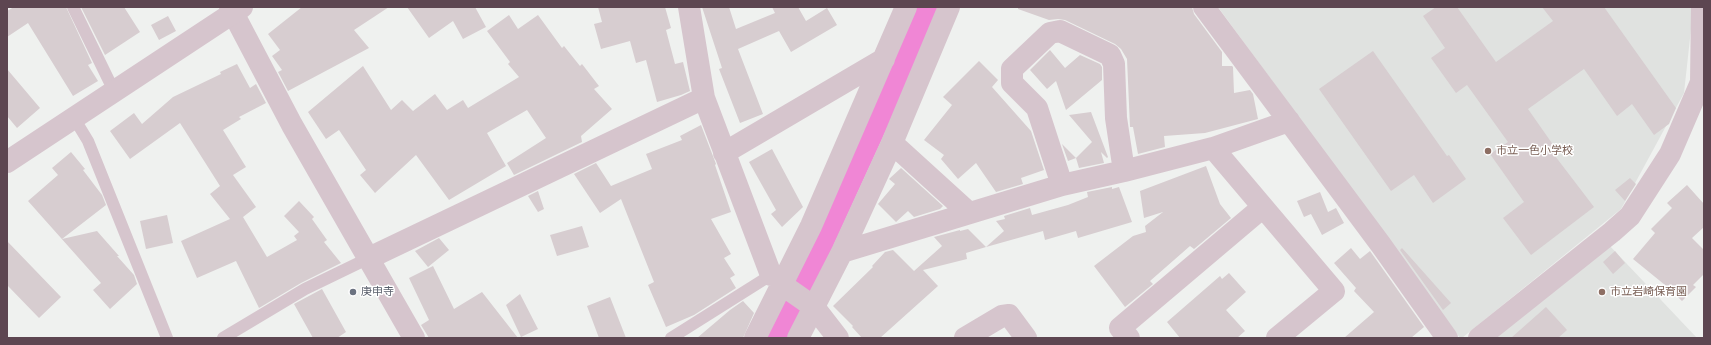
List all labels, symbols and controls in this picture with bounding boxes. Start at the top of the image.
place label: 市立一色小学校 [1496,144,1573,158]
marker: 市立一色小学校 [1483,146,1493,156]
place label: 庚申寺 [361,285,394,299]
place label: 市立岩崎保育園 [1610,285,1687,299]
marker: 庚申寺 [348,287,358,297]
marker: 市立岩崎保育園 [1597,287,1607,297]

